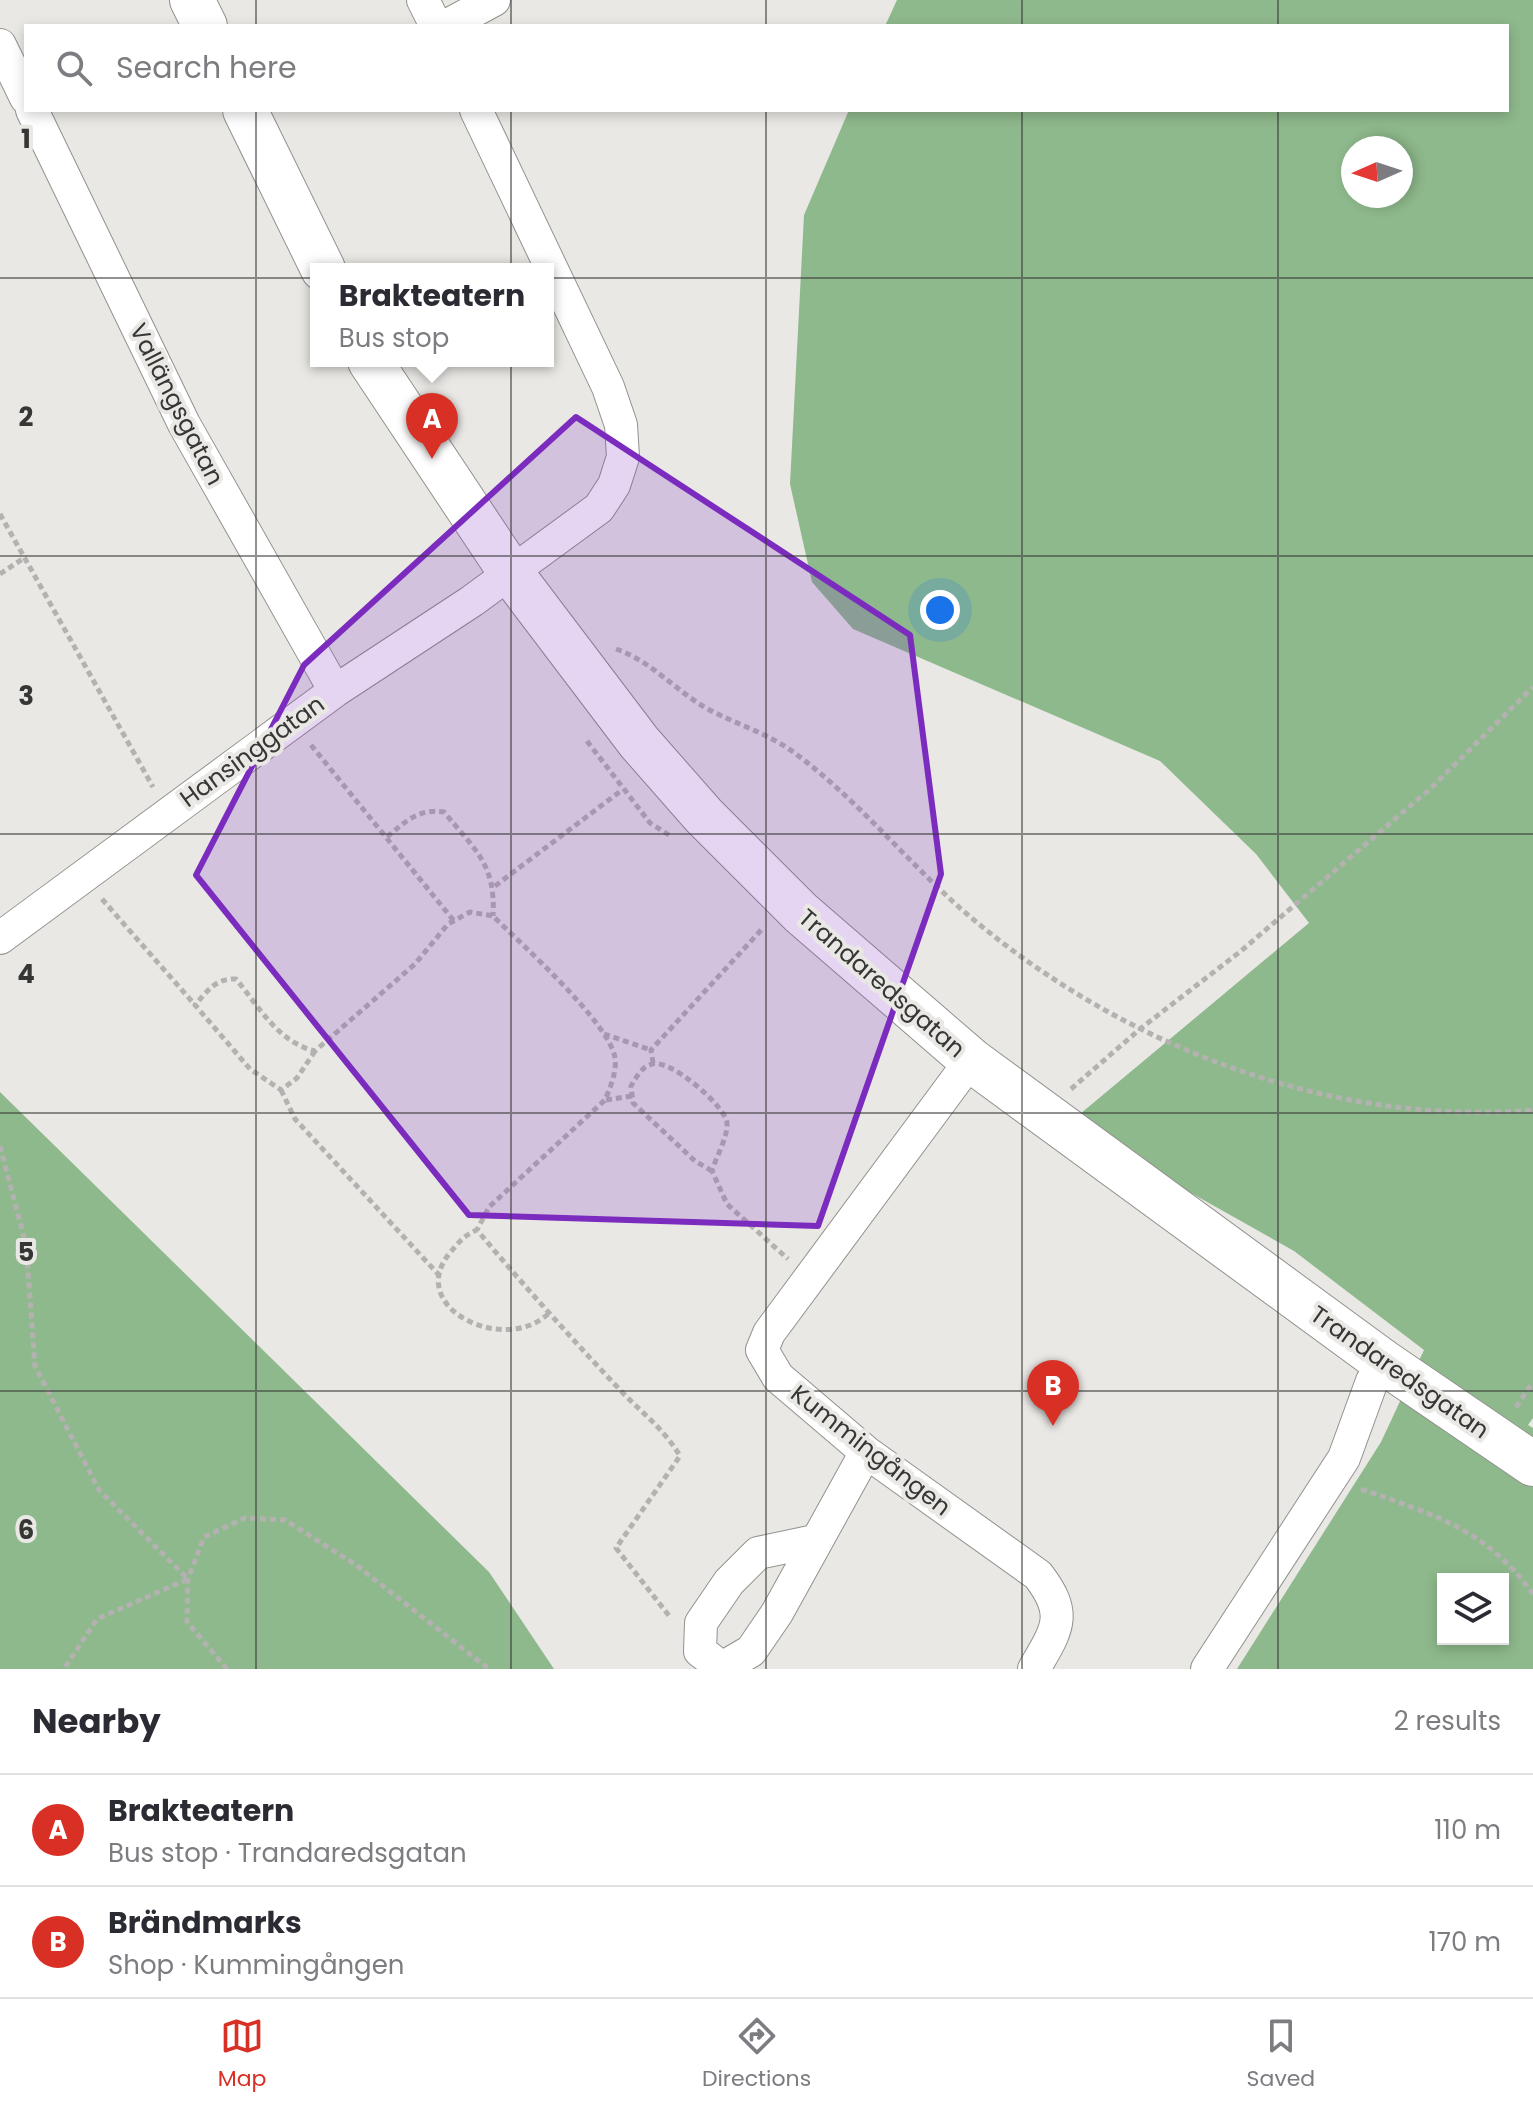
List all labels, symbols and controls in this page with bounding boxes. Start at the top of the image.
search box [24,24,1509,112]
icon: search [52,46,96,90]
text: Search here [116,46,297,89]
text: 1 [21,121,31,157]
north arrow [1341,136,1413,208]
popup [310,263,554,367]
text: Brakteatern [339,274,525,317]
street label: Vallängsgatan [122,317,232,491]
text: Bus stop [339,320,449,356]
pin: A [406,393,458,459]
text: 2 [19,399,34,435]
your location [920,590,960,630]
text: 3 [18,678,34,714]
street label: Hansinggatan [173,687,331,815]
street label: Trandaredsgatan [791,901,973,1065]
text: 4 [17,956,35,992]
text: 5 [18,1234,34,1270]
street label: Trandaredsgatan [1304,1298,1496,1446]
pin: B [1027,1360,1079,1426]
street label: Kummingången [784,1377,958,1523]
text: 6 [18,1512,34,1548]
map controls [1437,1573,1509,1645]
button: layers [1437,1573,1509,1645]
text: Nearby [32,1697,161,1745]
text: 2 results [1394,1703,1501,1739]
text: Brakteatern [108,1789,294,1832]
text: A [48,1812,68,1848]
text: 110 m [1434,1812,1501,1848]
text: Bus stop · Trandaredsgatan [108,1835,467,1871]
text: Brändmarks [108,1901,302,1944]
text: B [49,1924,67,1960]
text: 170 m [1428,1924,1501,1960]
text: Shop · Kummingången [108,1947,404,1983]
tab: Map [218,2014,266,2095]
tab: Directions [702,2014,811,2095]
tab: Saved [1247,2014,1315,2095]

